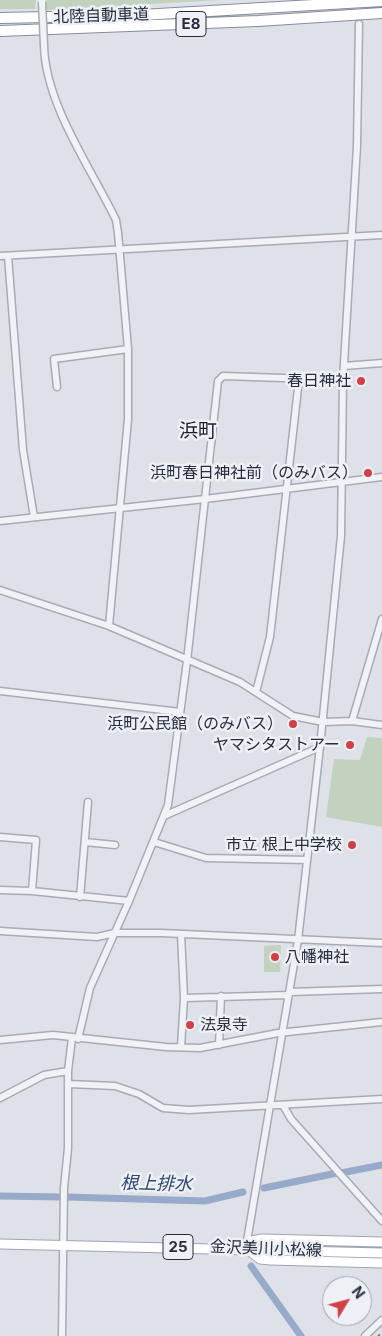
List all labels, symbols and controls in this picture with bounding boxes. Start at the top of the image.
street label: 北陸自動車道 [53,5,149,27]
road number: E8 [176,12,206,36]
place label: 春日神社 [287,371,351,391]
marker: 春日神社 [355,375,367,387]
district label: 浜町 [179,420,217,442]
place label: 浜町春日神社前（のみバス） [150,463,358,483]
marker: 浜町春日神社前（のみバス） [362,467,374,479]
place label: 浜町公民館（のみバス） [107,714,283,734]
marker: 浜町公民館（のみバス） [287,718,299,730]
place label: ヤマシタストアー [213,735,340,755]
marker: ヤマシタストアー [344,739,356,751]
place label: 市立 根上中学校 [226,835,342,855]
marker: 市立 根上中学校 [346,839,358,851]
place label: 八幡神社 [285,947,349,967]
marker: 八幡神社 [269,951,281,963]
place label: 法泉寺 [200,1015,248,1035]
marker: 法泉寺 [184,1019,196,1031]
water label: 根上排水 [120,1173,192,1195]
road number: 25 [163,1234,193,1260]
street label: 金沢美川小松線 [210,1237,322,1261]
north arrow [322,1276,372,1326]
text: N [349,1283,369,1302]

